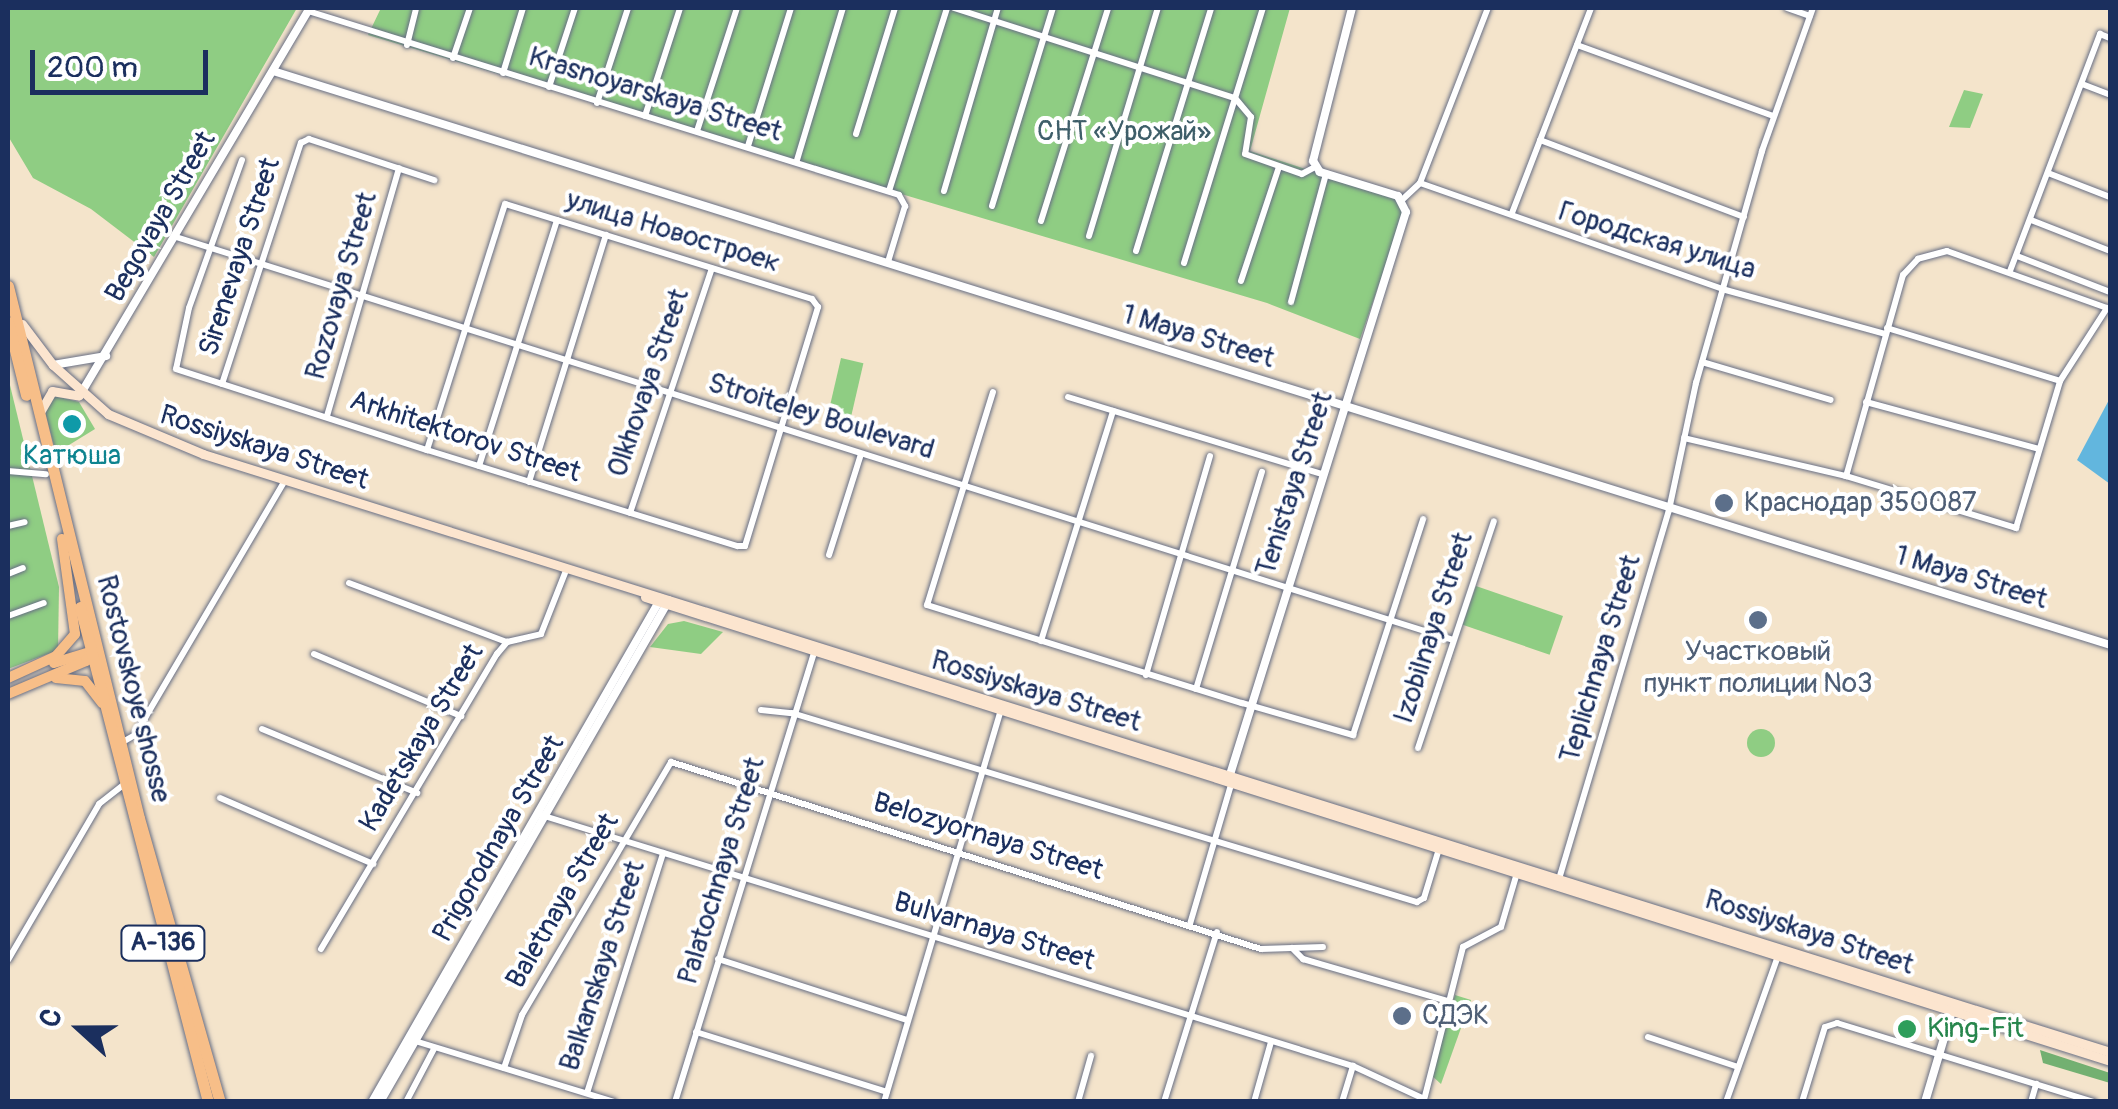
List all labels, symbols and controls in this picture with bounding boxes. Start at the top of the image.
scale bar [35,30,212,92]
street label: Krasnoyarskaya Street [524,40,786,150]
text: 200 m [47,49,138,86]
park label: СНТ «Урожай» [1037,115,1211,149]
street label: Begovaya Street [99,126,223,308]
street label: Sirenevaya Street [192,154,288,360]
street label: улица Новостроек [562,184,784,280]
street label: Rozovaya Street [299,188,385,384]
street label: Городская улица [1554,195,1760,287]
street label: Olkhovaya Street [601,284,697,482]
street label: 1 Maya Street [1118,298,1278,376]
street label: Stroiteley Boulevard [704,367,938,467]
street label: Arkhitektorov Street [345,384,585,490]
street label: Tenistaya Street [1249,388,1341,580]
street label: Rossiyskaya Street [155,398,373,498]
marker: Катюша [61,413,83,435]
place label: Катюша [23,439,121,473]
place label: Краснодар 350087 [1744,486,1977,520]
marker: Краснодар 350087 [1713,492,1735,514]
street label: Izobilnaya Street [1387,528,1481,728]
street label: 1 Maya Street [1891,539,2051,617]
street label: Teplichnaya Street [1553,551,1649,767]
street label: Rostovskoye shosse [89,572,177,806]
marker: Участковый пункт полиции №3 [1747,609,1769,631]
place label: Участковый пункт полиции №3 [1643,635,1873,701]
street label: Kadetskaya Street [353,638,491,838]
street label: Rossiyskaya Street [927,644,1145,740]
street label: Prigorodnaya Street [426,730,572,948]
street label: Palatochnaya Street [671,753,773,989]
street label: Belozyornaya Street [869,786,1107,888]
street label: Baletnaya Street [499,808,627,994]
street label: Balkanskaya Street [553,857,653,1075]
street label: Rossiyskaya Street [1700,883,1918,983]
street label: Bulvarnaya Street [890,886,1098,978]
road number: А-136 [118,923,208,963]
north arrow [30,979,130,1079]
place label: СДЭК [1422,999,1489,1033]
text: С [32,1004,71,1032]
marker: СДЭК [1391,1005,1413,1027]
place label: King-Fit [1927,1012,2024,1046]
marker: King-Fit [1896,1018,1918,1040]

